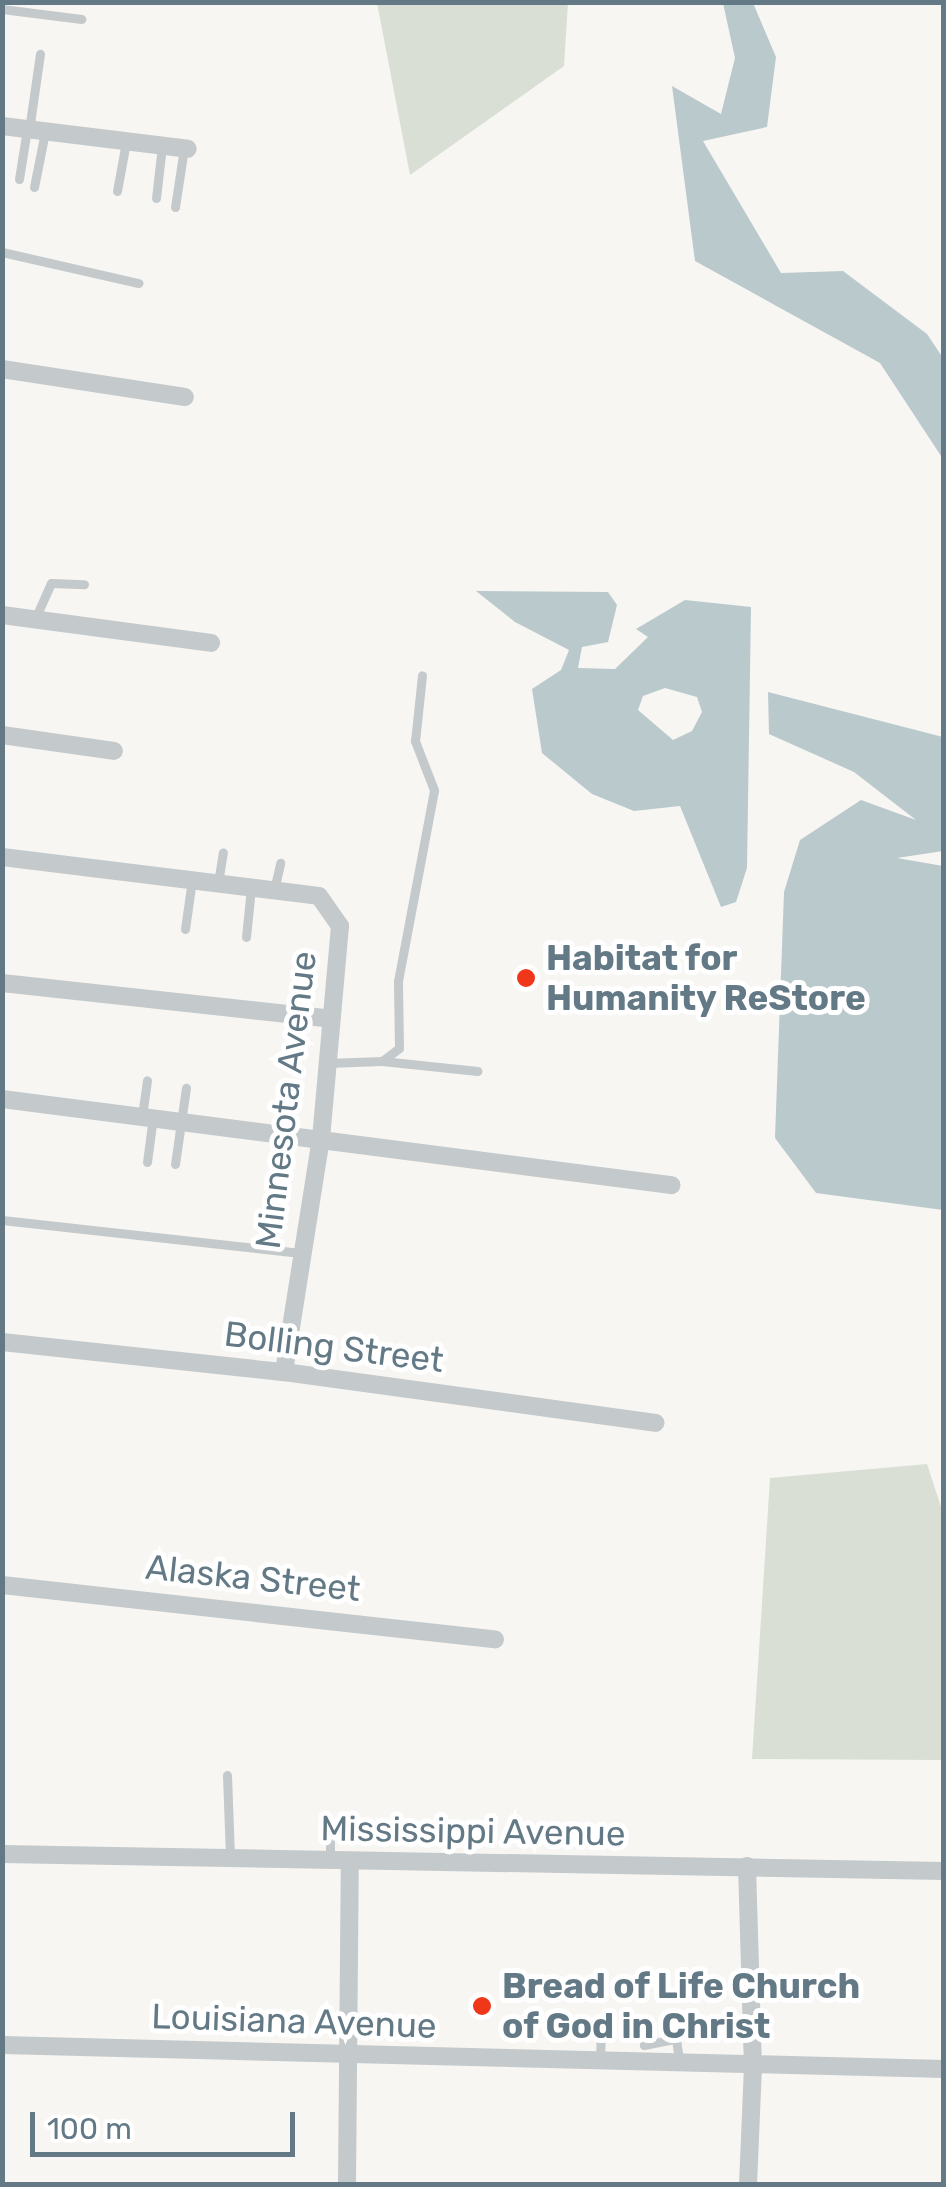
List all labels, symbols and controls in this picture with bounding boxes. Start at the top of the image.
place label: Habitat for Humanity ReStore [546,937,867,1019]
street label: Minnesota Avenue [247,948,325,1252]
marker: Habitat for Humanity ReStore [515,967,537,989]
street label: Bolling Street [222,1313,446,1381]
street label: Alaska Street [143,1546,363,1610]
street label: Mississippi Avenue [320,1807,626,1855]
place label: Bread of Life Church of God in Christ [502,1965,861,2047]
street label: Louisiana Avenue [150,1995,438,2047]
marker: Bread of Life Church of God in Christ [471,1995,493,2017]
scale bar [35,2092,300,2154]
text: 100 m [47,2111,132,2147]

